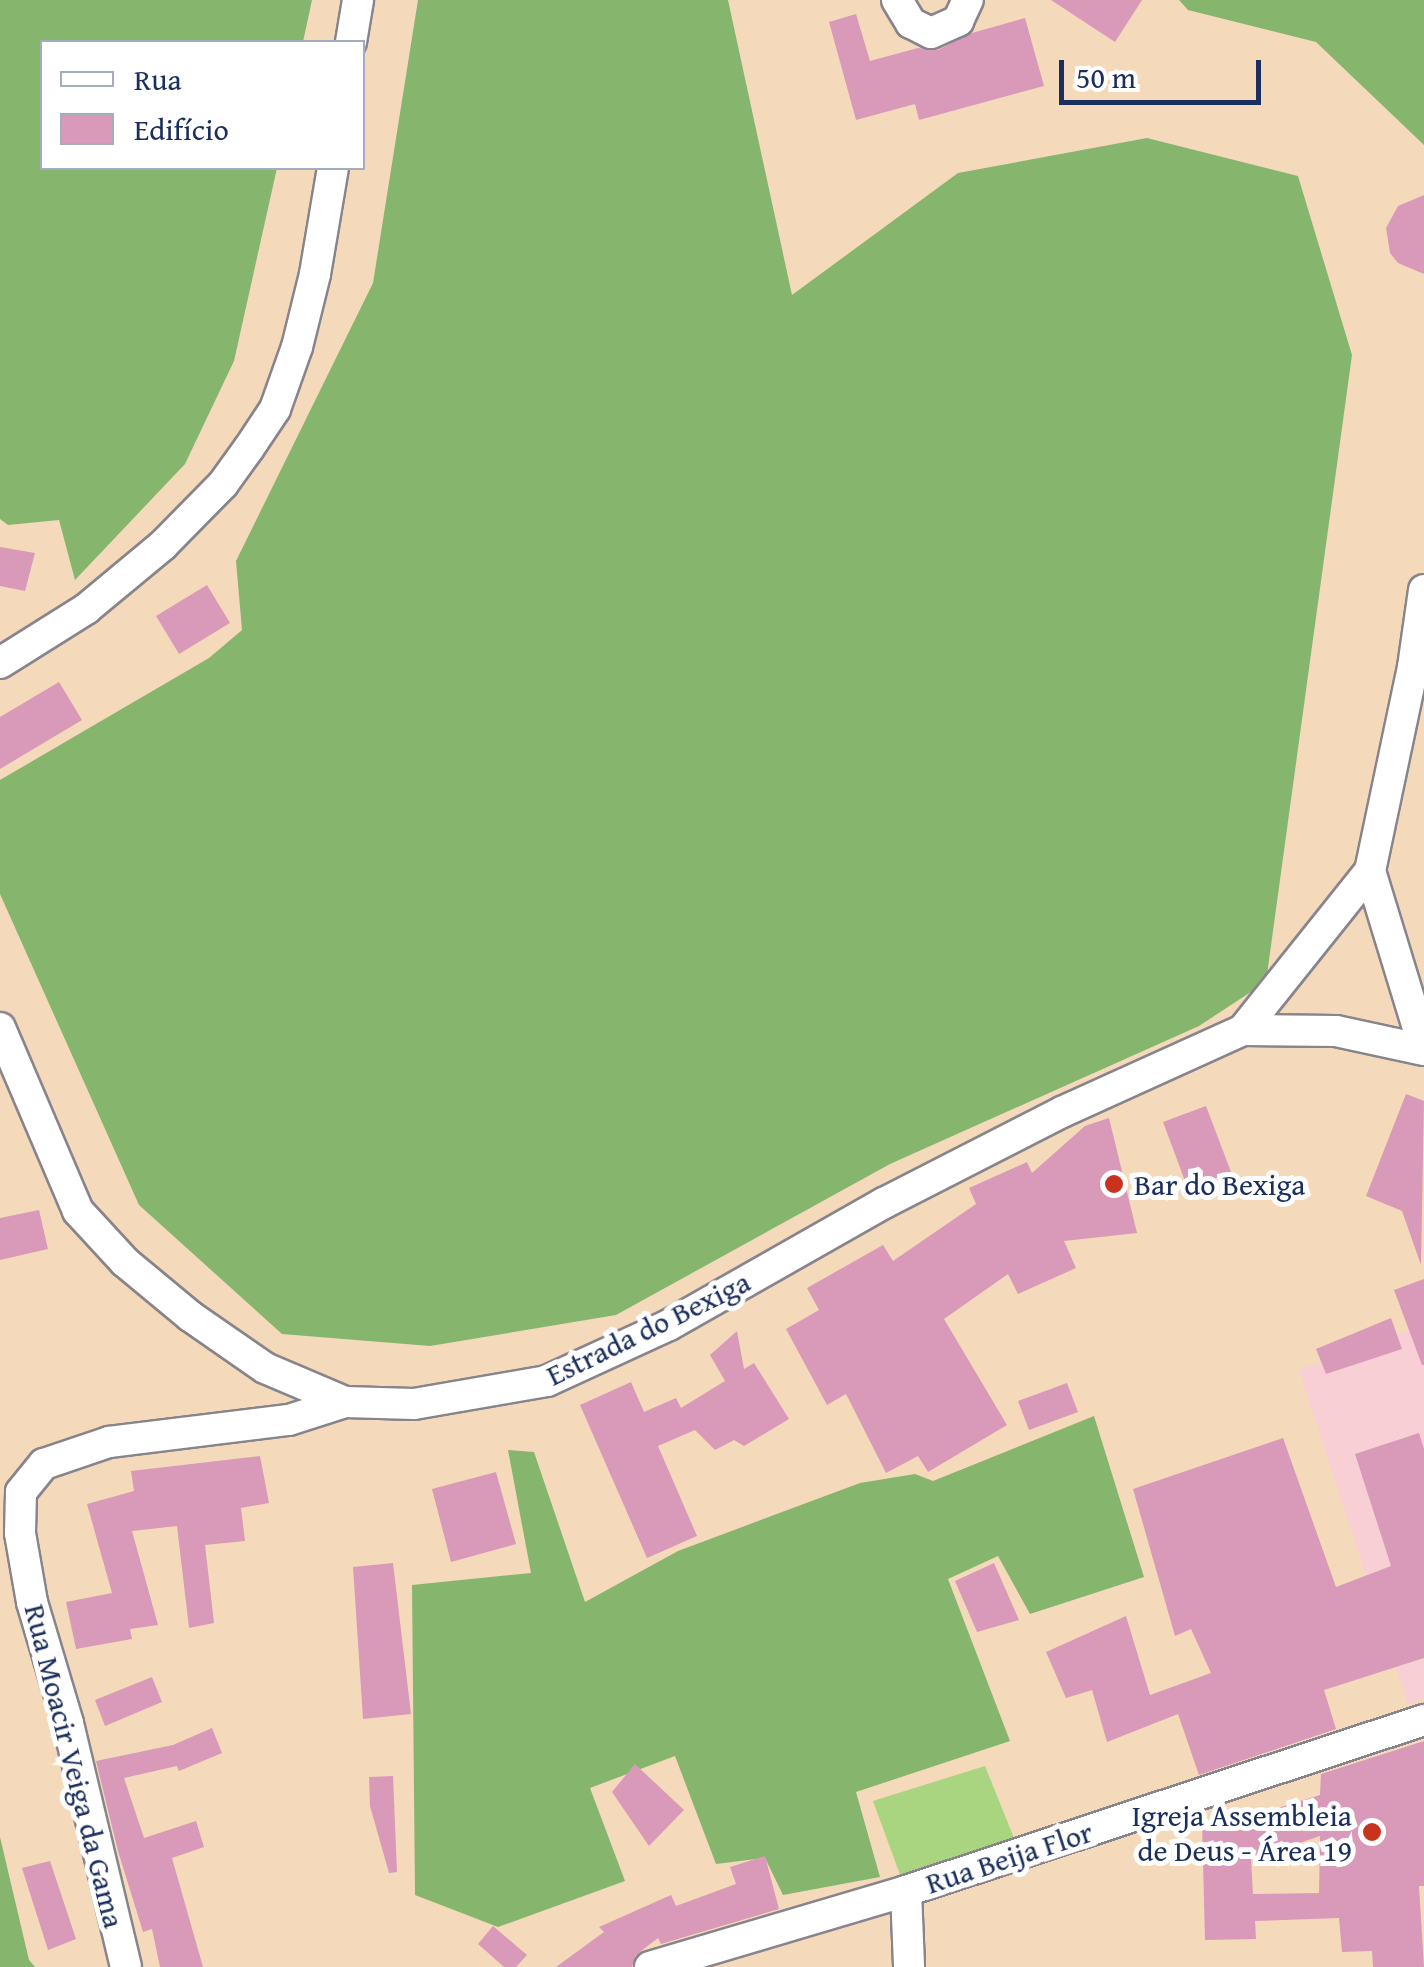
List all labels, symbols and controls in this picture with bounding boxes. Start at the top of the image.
legend [40,40,365,170]
scale bar [1064,40,1266,102]
text: 50 m [1076,55,1136,99]
text: Rua [134,57,182,101]
text: Edifício [134,107,229,151]
place label: Bar do Bexiga [1134,1166,1306,1202]
marker: Bar do Bexiga [1103,1173,1125,1195]
street label: Estrada do Bexiga [540,1263,756,1393]
street label: Rua Moacir Veiga da Gama [17,1600,133,1932]
place label: Igreja Assembleia de Deus - Área 19 [1132,1797,1352,1868]
street label: Rua Beija Flor [921,1813,1097,1901]
marker: Igreja Assembleia de Deus - Área 19 [1361,1821,1383,1843]

